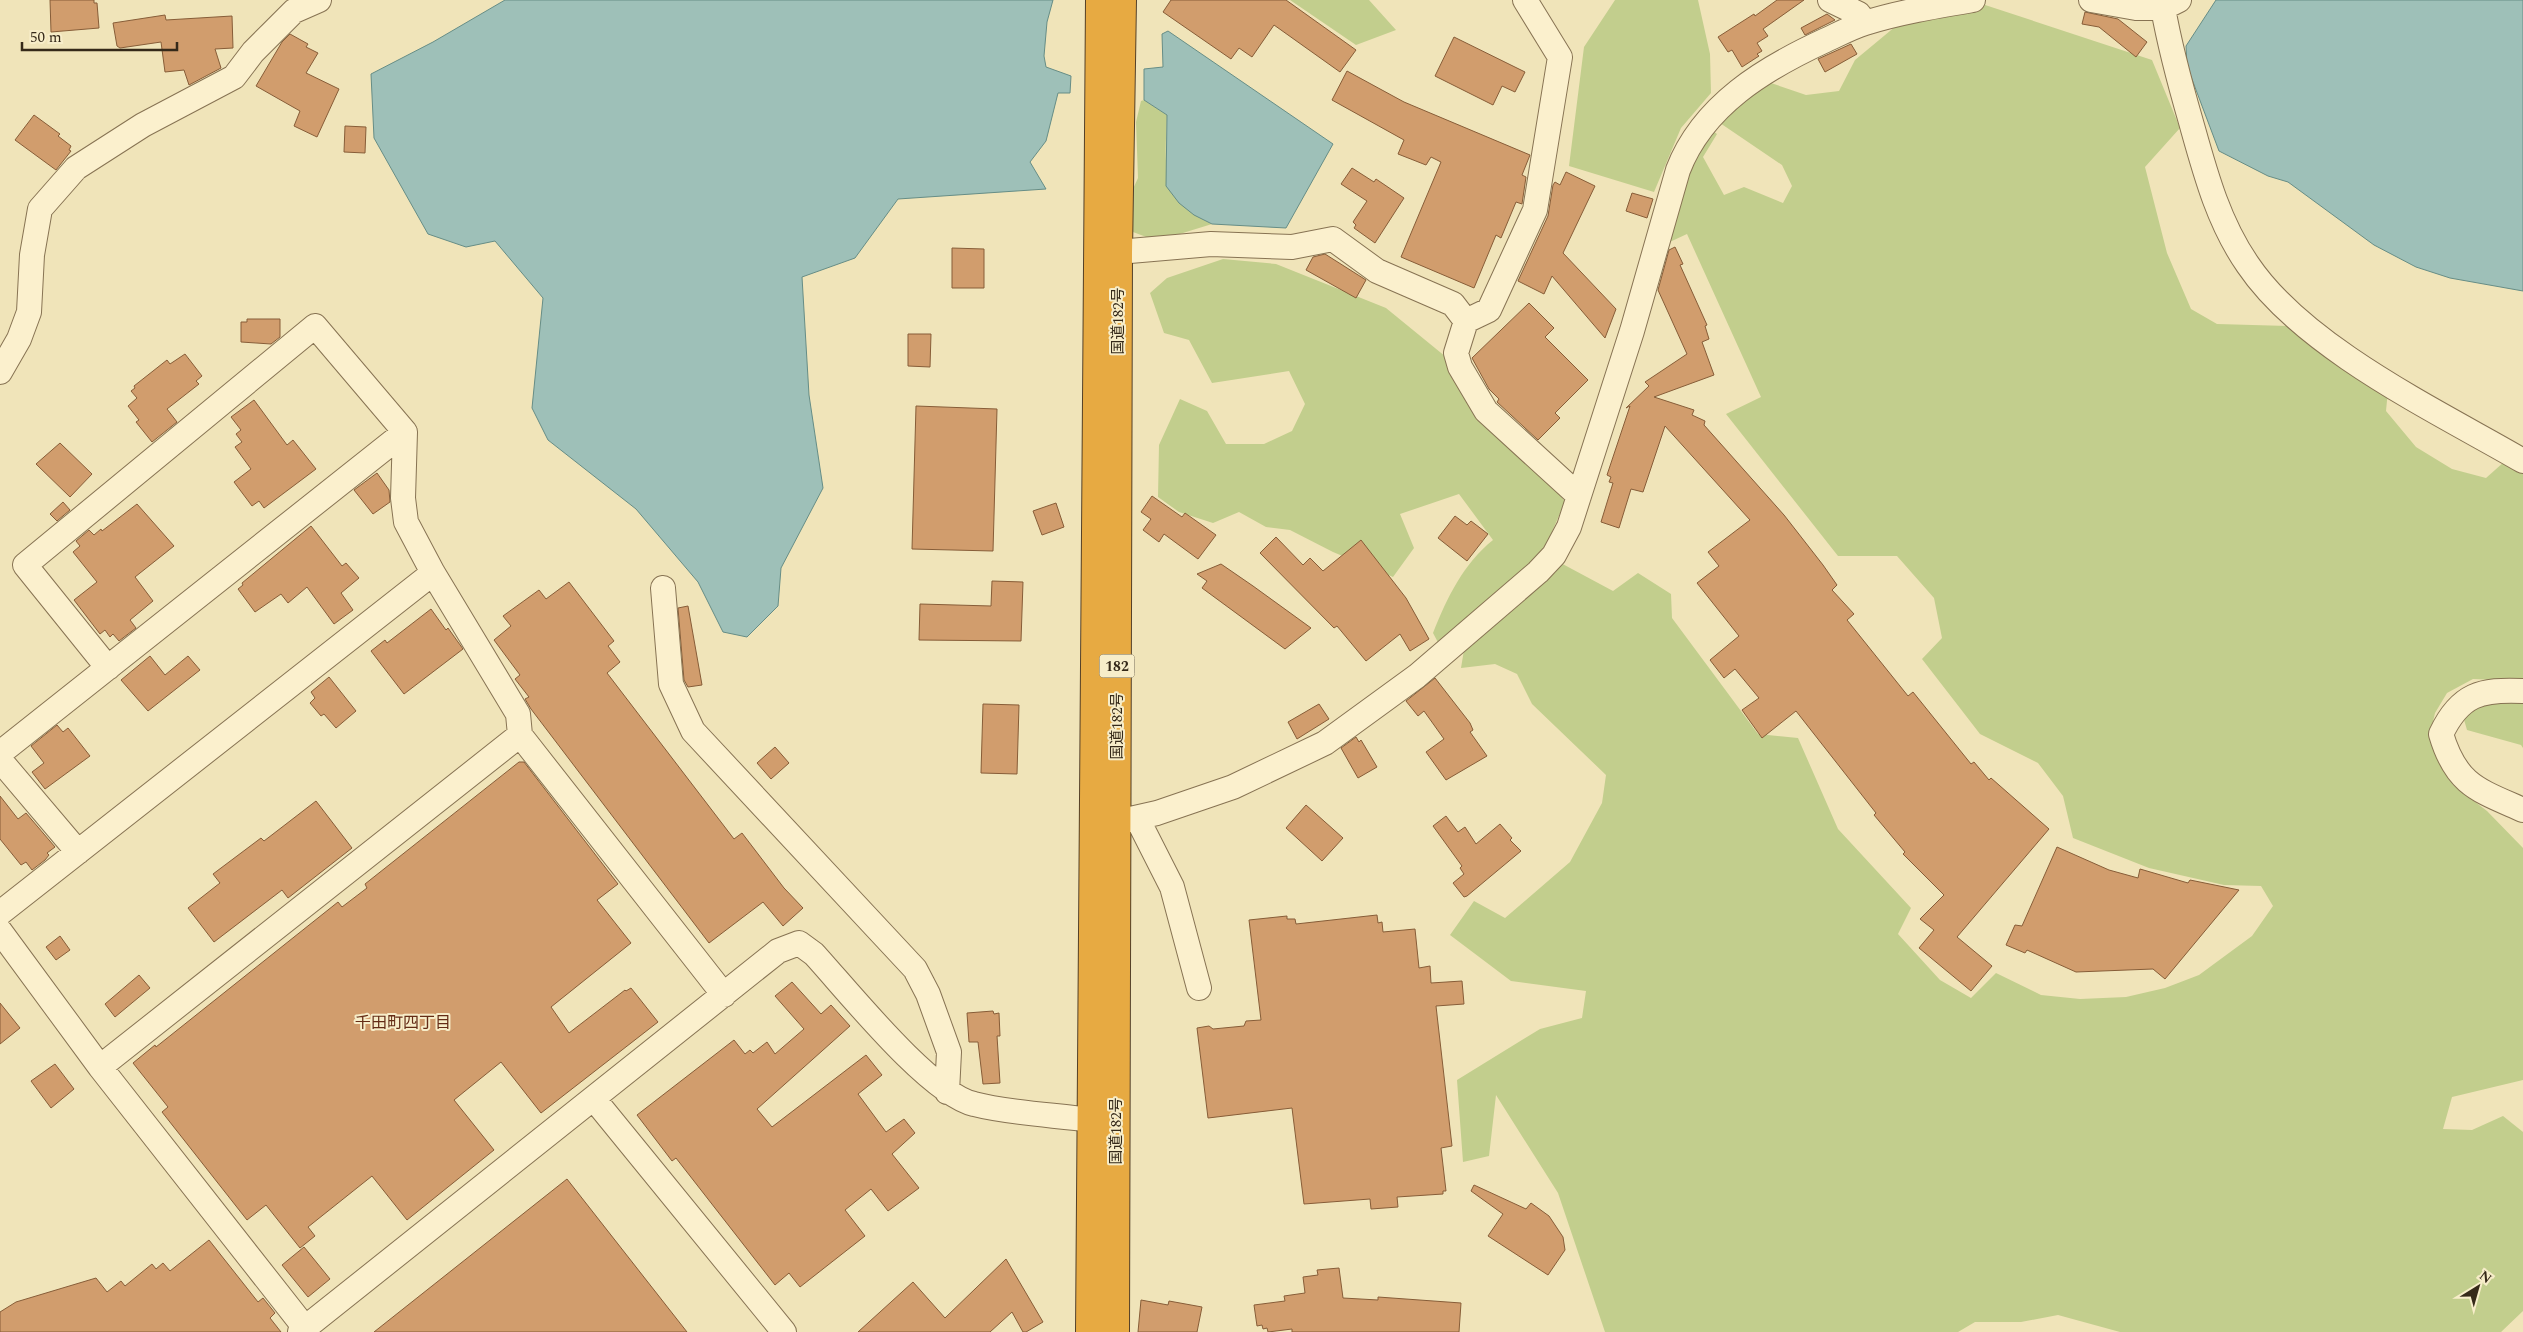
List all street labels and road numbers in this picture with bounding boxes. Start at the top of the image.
street label: 国道182号 [1107,287,1130,355]
road number: 182 [1100,654,1134,678]
street label: 国道182号 [1106,692,1129,760]
street label: 国道182号 [1105,1097,1128,1165]

